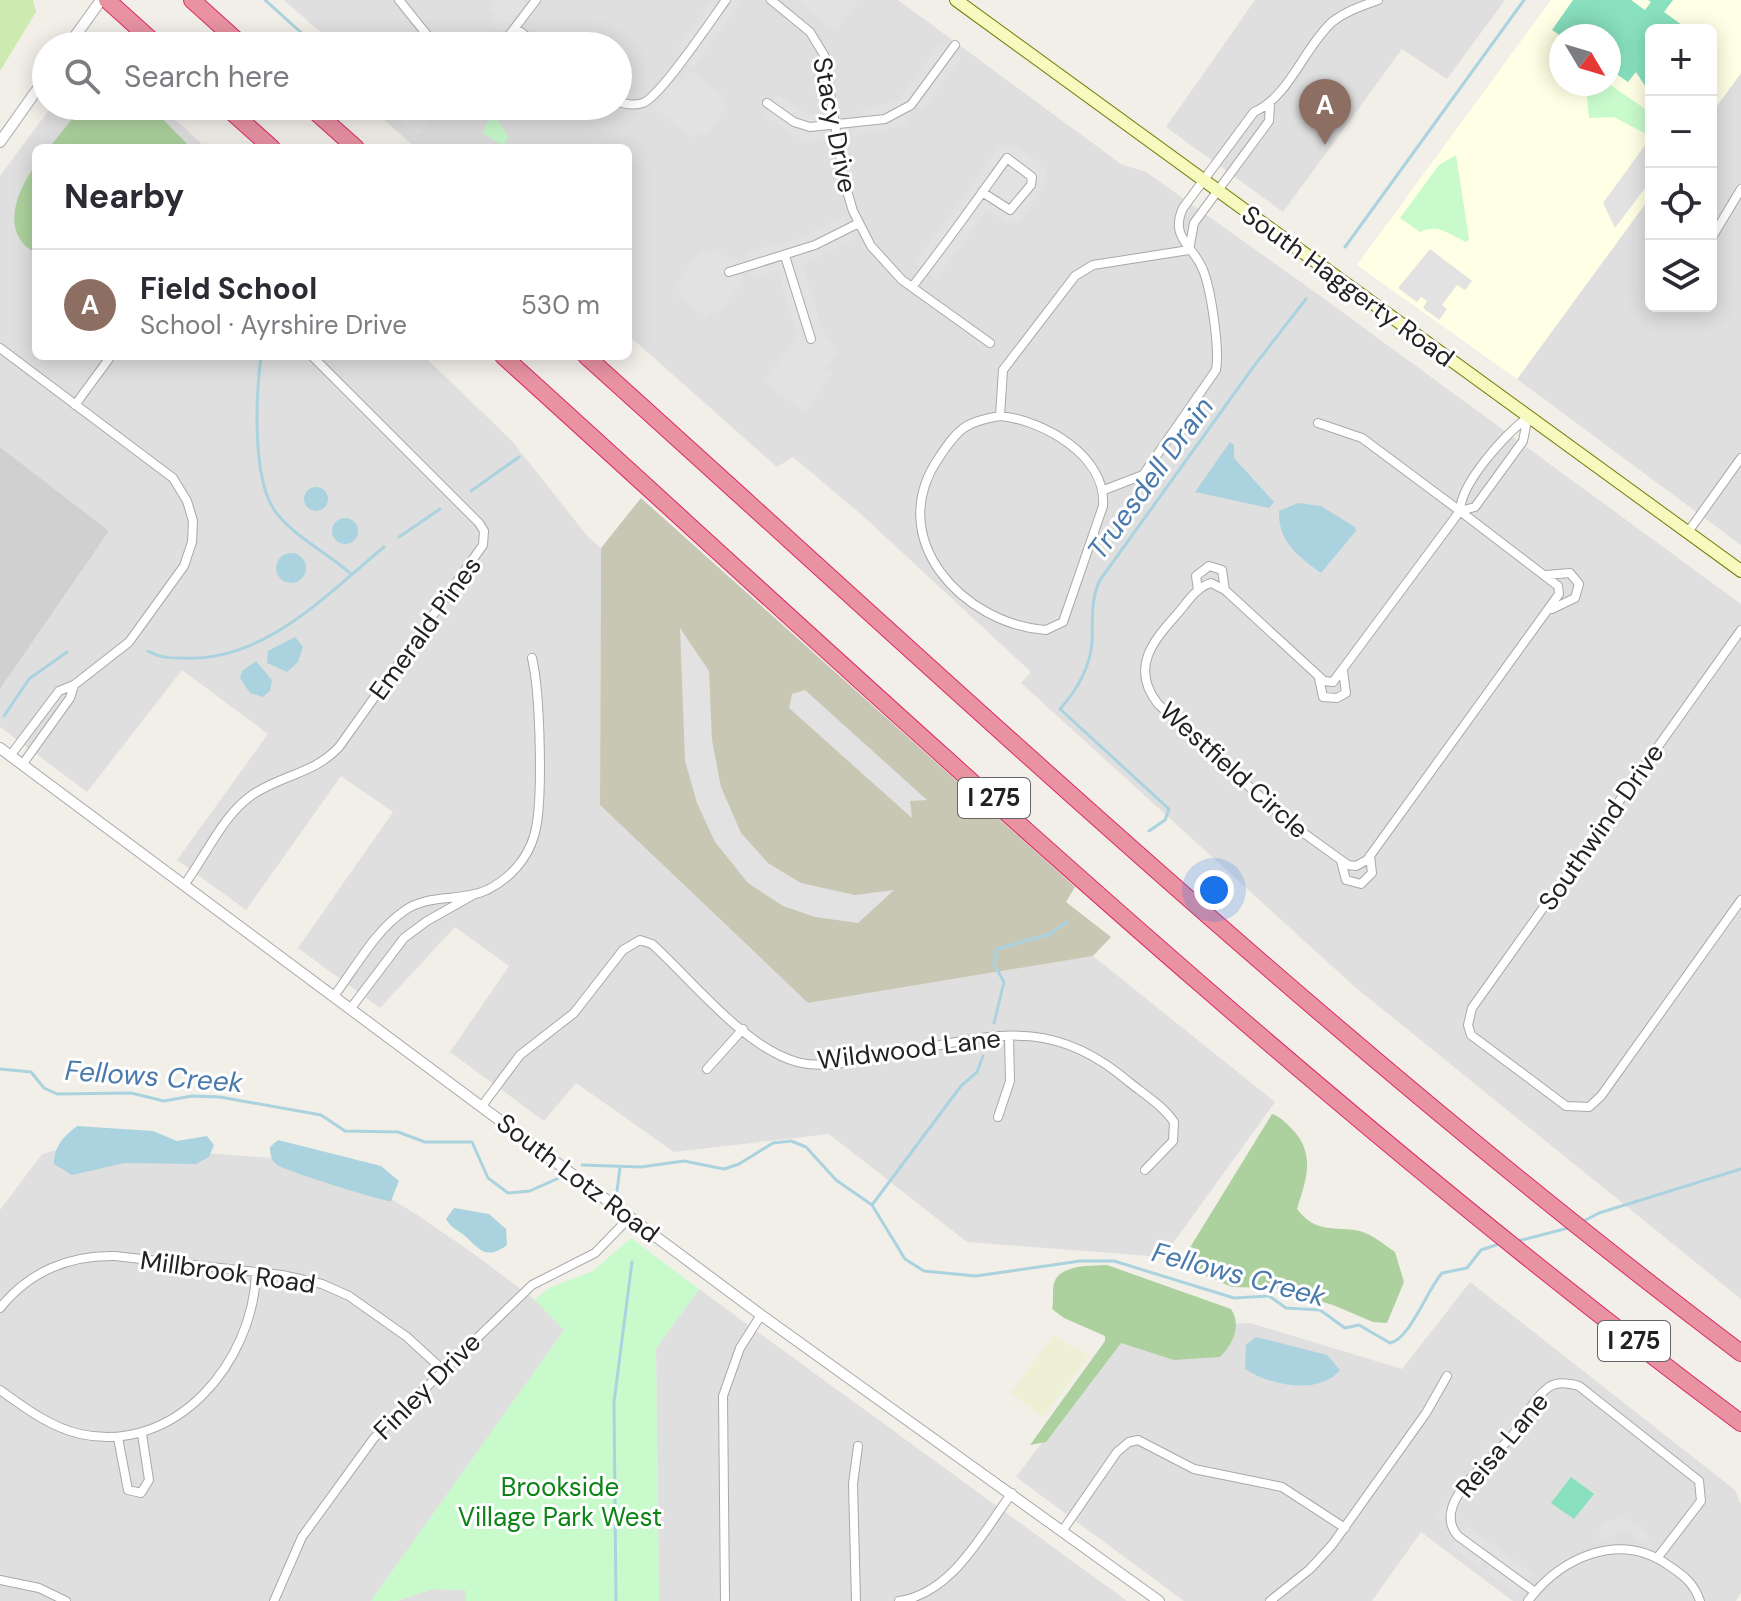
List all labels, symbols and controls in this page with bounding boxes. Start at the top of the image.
north arrow [1549,24,1621,96]
map controls [1645,24,1717,312]
button: + [1645,24,1717,96]
search box [32,32,632,120]
icon: search [60,54,104,98]
street label: Stacy Drive [805,54,865,196]
text: Search here [124,57,290,96]
pin: A [1299,79,1351,145]
button: − [1645,96,1717,168]
button: locate [1645,168,1717,240]
text: Nearby [64,174,184,219]
street label: South Haggerty Road [1235,198,1461,374]
button: layers [1645,240,1717,312]
text: Field School [140,269,317,308]
text: A [81,288,99,322]
text: 530 m [521,288,600,322]
text: School · Ayrshire Drive [140,308,407,342]
water label: Truesdell Drain [1079,390,1222,567]
street label: Emerald Pines [361,549,489,707]
street label: Westfield Circle [1152,694,1316,846]
street label: Southwind Drive [1531,737,1671,917]
road number: I 275 [958,778,1030,818]
your location [1194,870,1234,910]
street label: Wildwood Lane [815,1021,1003,1077]
water label: Fellows Creek [64,1052,245,1101]
street label: South Lotz Road [490,1106,666,1250]
water label: Fellows Creek [1148,1234,1331,1316]
street label: Millbrook Road [138,1243,318,1301]
road number: I 275 [1598,1321,1670,1361]
street label: Finley Drive [366,1325,488,1447]
street label: Reisa Lane [1448,1385,1556,1505]
park label: Brookside Village Park West [458,1470,662,1534]

